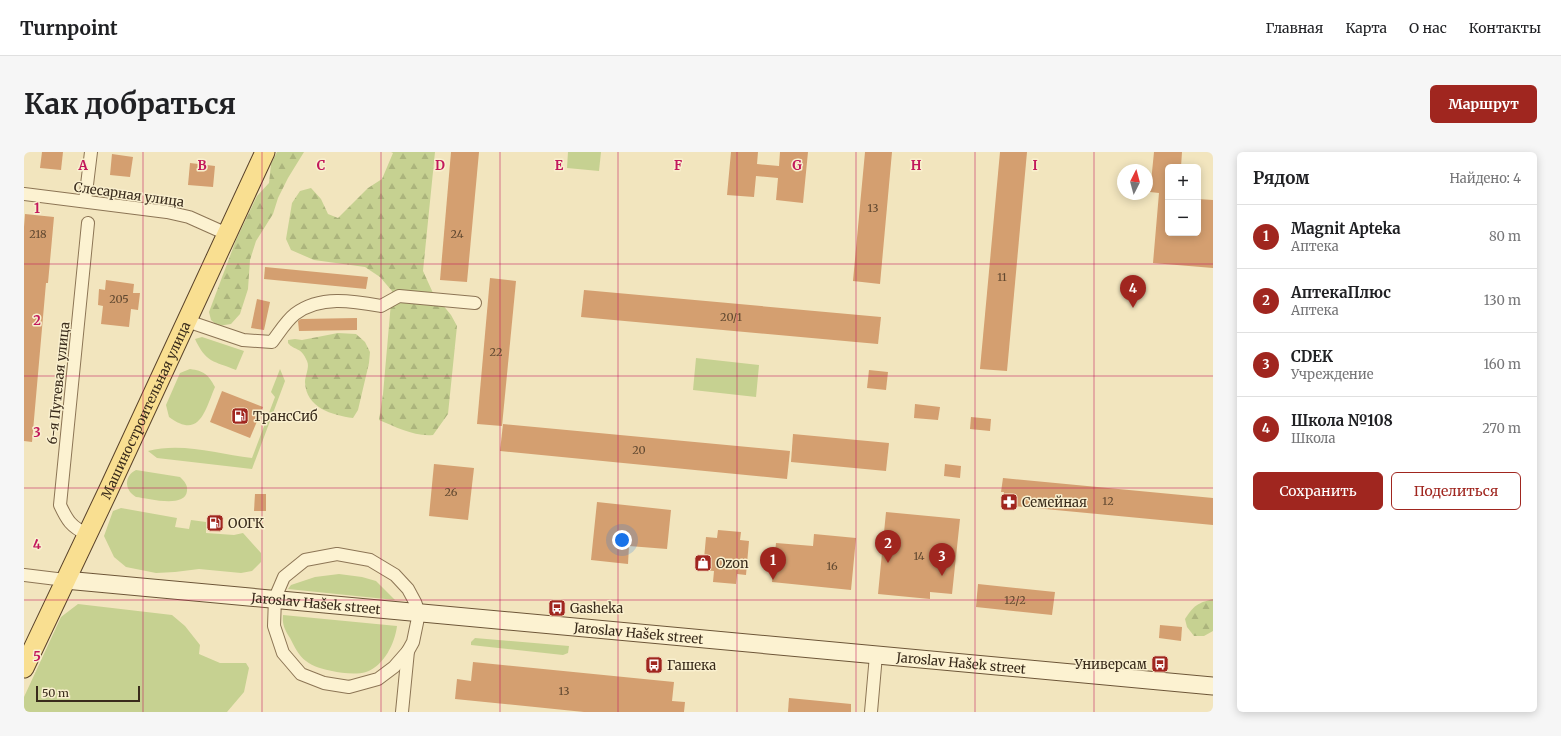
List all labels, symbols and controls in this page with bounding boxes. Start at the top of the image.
text: Turnpoint [20,16,118,40]
text: Главная [1265,19,1323,37]
text: Карта [1345,19,1387,37]
text: О нас [1409,19,1447,37]
text: Контакты [1469,19,1541,37]
button: Маршрут [1430,85,1537,123]
text: Как добраться [24,86,236,122]
text: A [77,157,88,174]
text: B [197,157,207,174]
text: C [317,157,326,174]
text: D [435,157,445,174]
text: E [555,157,564,174]
text: F [674,157,682,174]
text: G [792,157,802,174]
text: H [911,157,922,174]
text: I [1032,157,1038,174]
north arrow [1117,164,1153,200]
map controls [1165,164,1201,236]
button: + [1165,164,1201,200]
text: Рядом [1253,167,1309,189]
text: Найдено: 4 [1449,170,1521,187]
street label: Слесарная улица [73,178,185,211]
text: 1 [34,200,40,217]
button: − [1165,200,1201,236]
house number: 13 [868,201,878,215]
text: Magnit Apteka [1291,219,1401,238]
house number: 218 [29,227,47,241]
house number: 24 [451,227,464,241]
text: 1 [1263,228,1269,245]
text: 80 m [1489,228,1521,245]
text: Аптека [1291,238,1339,255]
house number: 11 [997,270,1007,284]
pin: 4 [1120,275,1146,308]
text: АптекаПлюс [1291,283,1391,302]
house number: 205 [109,292,129,306]
text: 2 [1262,292,1270,309]
text: 130 m [1484,292,1521,309]
text: Аптека [1291,302,1339,319]
house number: 20/1 [720,310,742,324]
text: 2 [33,312,41,329]
street label: Машиностроительная улица [97,319,194,502]
street label: 6-я Путевая улица [44,321,73,445]
house number: 22 [490,345,502,359]
text: CDEK [1291,347,1333,366]
text: 3 [1262,356,1270,373]
text: 160 m [1483,356,1521,373]
text: Учреждение [1291,366,1373,383]
fuel station icon: ТрансСиб [230,406,250,426]
place label: ТрансСиб [253,408,318,425]
text: Школа №108 [1291,411,1393,430]
text: 4 [1262,420,1270,437]
text: 270 m [1482,420,1521,437]
text: 3 [33,424,41,441]
text: Школа [1291,430,1335,447]
house number: 20 [632,443,646,457]
button: Сохранить [1253,472,1383,510]
button: Поделиться [1391,472,1521,510]
house number: 26 [445,485,458,499]
pharmacy icon: Семейная [999,492,1019,512]
place label: Семейная [1022,494,1087,511]
house number: 12 [1102,494,1114,508]
fuel station icon: ООГК [205,513,225,533]
place label: ООГК [228,515,265,532]
your location [612,530,632,550]
pin: 2 [875,530,901,563]
text: 4 [33,536,42,553]
pin: 3 [929,543,955,576]
pin: 1 [760,547,786,580]
house number: 14 [913,549,925,563]
shop icon: Ozon [693,553,713,573]
place label: Ozon [716,555,749,572]
house number: 16 [826,559,838,573]
street label: Jaroslav Hašek street [249,589,381,618]
house number: 12/2 [1004,593,1026,607]
bus stop icon: Gasheka [547,598,567,618]
place label: Gasheka [570,600,623,617]
street label: Jaroslav Hašek street [572,619,704,648]
text: 5 [33,648,41,665]
street label: Jaroslav Hašek street [895,649,1027,678]
bus stop icon: Универсам [1150,654,1170,674]
bus stop icon: Гашека [644,655,664,675]
place label: Универсам [1073,656,1148,673]
place label: Гашека [667,657,716,674]
scale bar [36,684,140,703]
house number: 13 [559,684,569,698]
text: 50 m [42,686,69,700]

